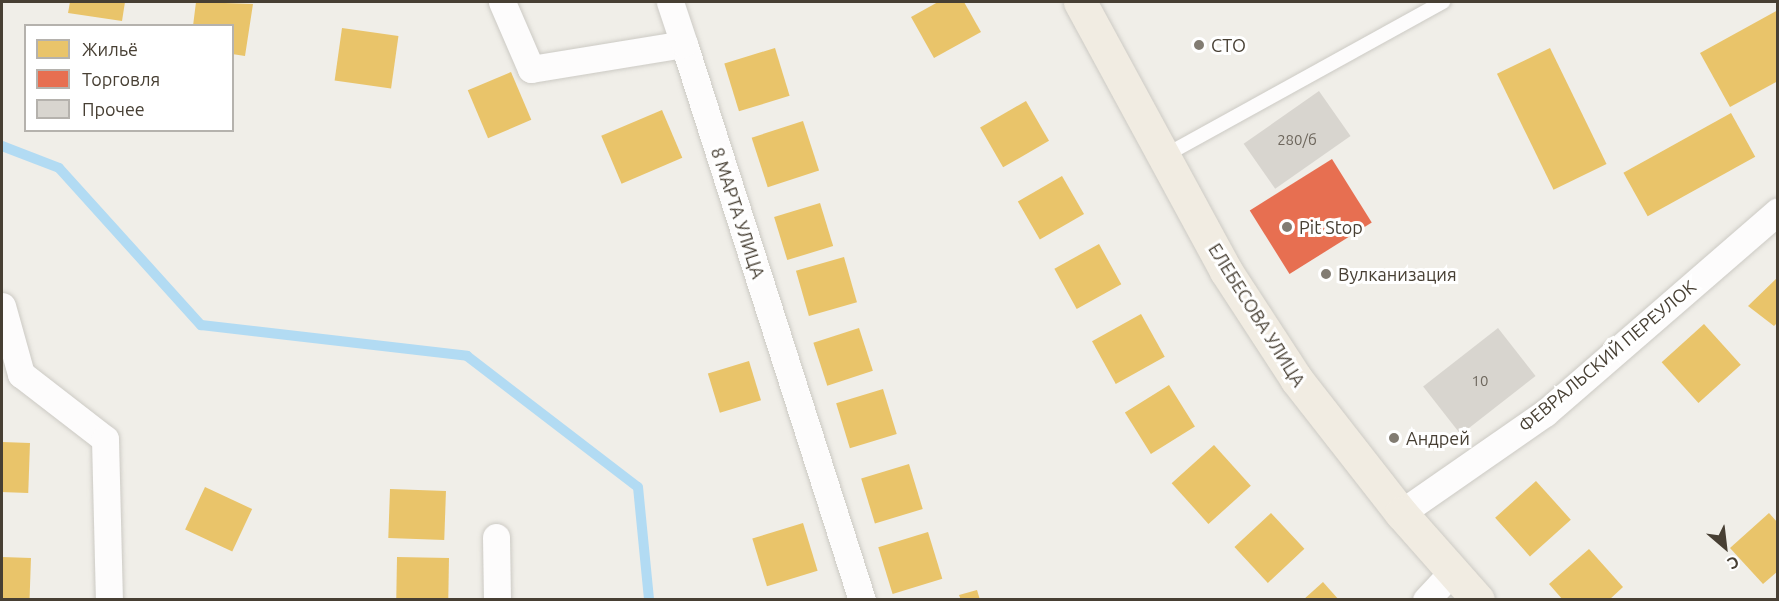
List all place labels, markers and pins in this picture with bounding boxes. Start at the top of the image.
place label: СТО [1211,34,1246,56]
marker: СТО [1192,38,1206,52]
place label: Pit Stop [1299,216,1363,238]
marker: Pit Stop [1280,220,1294,234]
place label: Вулканизация [1338,263,1457,285]
marker: Вулканизация [1319,267,1333,281]
place label: Андрей [1406,427,1470,449]
marker: Андрей [1387,431,1401,445]

